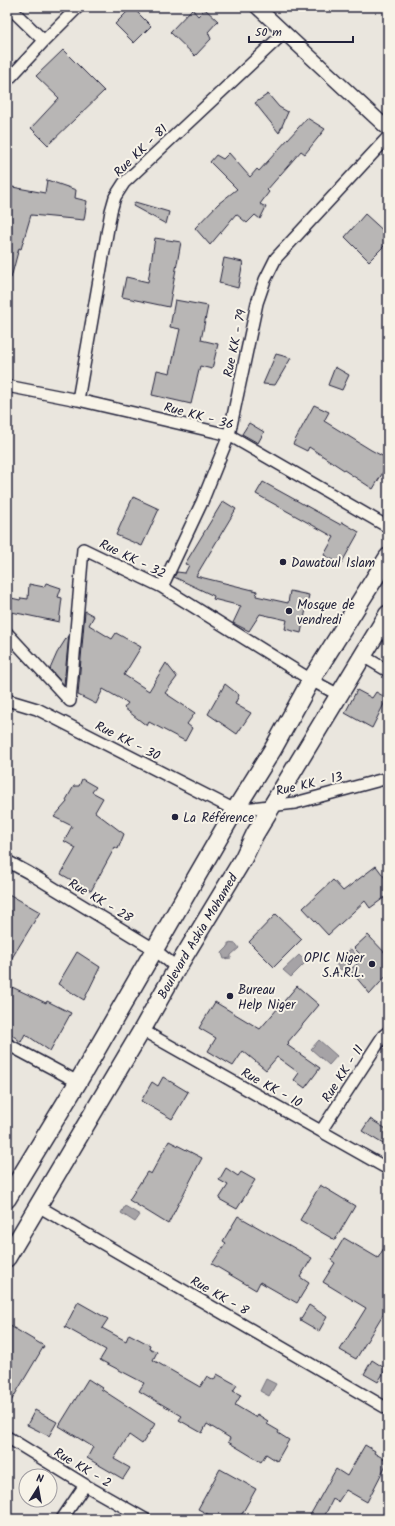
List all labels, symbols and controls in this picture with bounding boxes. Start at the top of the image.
scale bar [249,18,353,44]
text: 50 m [255,23,282,42]
street label: Rue KK - 81 [109,120,173,182]
street label: Rue KK - 79 [218,307,253,379]
street label: Rue KK - 36 [161,397,236,436]
street label: Rue KK - 32 [96,534,169,584]
place label: Dawatoul Islam [291,553,375,574]
marker: Dawatoul Islam [278,557,288,567]
place label: Mosque de vendredi [297,595,355,631]
marker: Mosque de vendredi [284,606,294,616]
street label: Rue KK - 30 [91,716,164,767]
street label: Rue KK - 13 [274,767,345,802]
place label: La Référence [183,808,254,829]
marker: La Référence [170,812,180,822]
street label: Boulevard Askia Mohamed [153,869,244,1003]
street label: Rue KK - 28 [64,874,137,929]
place label: OPIC Niger S.A.R.L. [304,948,365,984]
marker: OPIC Niger S.A.R.L. [367,959,377,969]
place label: Bureau Help Niger [238,980,296,1016]
marker: Bureau Help Niger [225,991,235,1001]
street label: Rue KK - 11 [317,1041,370,1107]
street label: Rue KK - 10 [237,1063,306,1114]
street label: Rue KK - 8 [186,1271,253,1322]
street label: Rue KK - 2 [49,1443,115,1494]
north arrow [18,1468,58,1508]
text: N [35,1470,45,1489]

